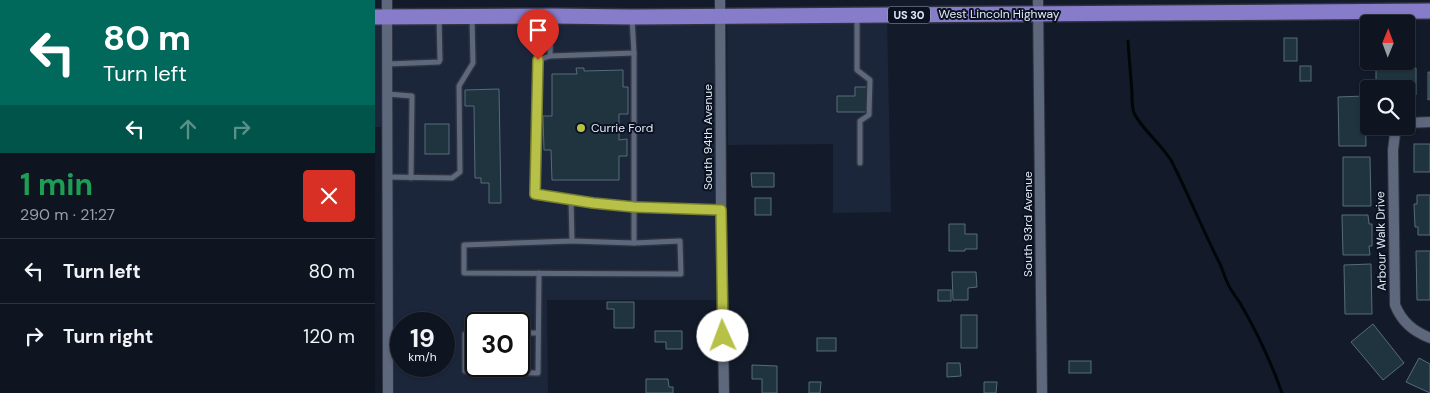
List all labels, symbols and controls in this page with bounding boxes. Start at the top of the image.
road number: US 30 [888,6,930,24]
street label: West Lincoln Highway [939,6,1060,22]
pin [517,9,559,60]
text: 80 m [103,15,191,61]
north arrow [1360,15,1415,70]
map controls [1360,15,1415,135]
icon: arrive [524,16,552,44]
icon: left [20,20,85,85]
text: Turn left [103,59,187,88]
button: search [1360,80,1415,135]
street label: South 94th Avenue [700,84,716,190]
icon: left [121,115,149,143]
icon: ahead [174,115,202,143]
icon: right [227,115,255,143]
place label: Currie Ford [591,120,653,136]
marker: Currie Ford [575,122,587,134]
text: 1 min [20,165,93,204]
button: close [303,170,355,222]
street label: South 93rd Avenue [1020,171,1036,277]
street label: Arbour Walk Drive [1372,191,1390,291]
text: 290 m · 21:27 [20,204,115,225]
icon: left [20,257,48,285]
text: Turn left [63,259,141,284]
text: 80 m [308,259,355,284]
position arrow [696,309,748,361]
speed limit sign: 30 [465,312,530,377]
icon: right [20,322,48,350]
text: 19 [410,322,435,355]
text: Turn right [63,324,153,349]
text: 120 m [303,324,355,349]
text: km/h [408,349,437,365]

